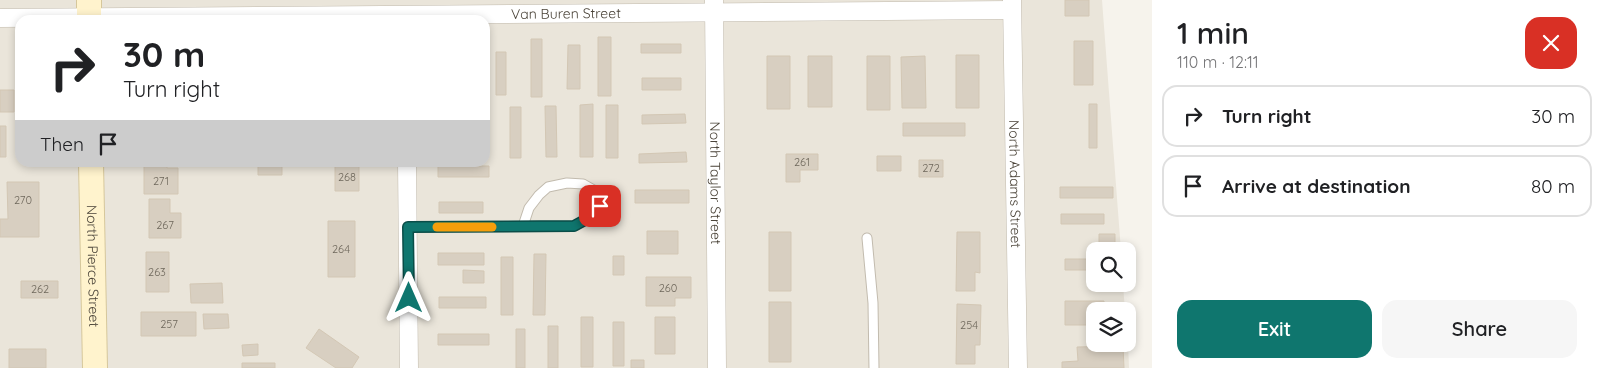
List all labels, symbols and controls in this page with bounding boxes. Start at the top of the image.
street label: Van Buren Street [511,4,621,23]
text: 1 min [1177,14,1249,52]
button: close [1525,17,1577,69]
text: 30 m [123,32,205,76]
icon: right [40,35,105,100]
text: 110 m · 12:11 [1177,52,1259,72]
text: Turn right [123,75,220,103]
icon: right [1179,102,1207,130]
text: Turn right [1222,104,1311,128]
text: 30 m [1531,104,1575,128]
street label: North Adams Street [1005,120,1025,248]
street label: North Taylor Street [706,121,725,245]
icon: arrive [94,130,122,158]
text: Then [40,132,84,156]
house number: 261 [794,155,810,169]
house number: 272 [922,161,940,175]
house number: 268 [338,170,356,184]
icon: arrive [1179,172,1207,200]
house number: 271 [153,174,169,188]
text: Arrive at destination [1222,174,1411,198]
text: 80 m [1531,174,1575,198]
pin [579,185,621,227]
icon: arrive [586,192,614,220]
house number: 270 [14,193,32,207]
street label: North Pierce Street [83,205,103,328]
house number: 267 [156,218,174,232]
house number: 264 [332,242,350,256]
map controls [1086,242,1136,352]
button: search [1086,242,1136,292]
house number: 263 [148,265,166,279]
position arrow [382,271,434,323]
house number: 260 [659,281,677,295]
house number: 262 [31,282,49,296]
button: Exit [1177,300,1372,358]
button: Share [1382,300,1577,358]
button: layers [1086,302,1136,352]
house number: 257 [160,317,178,331]
house number: 254 [960,318,978,332]

